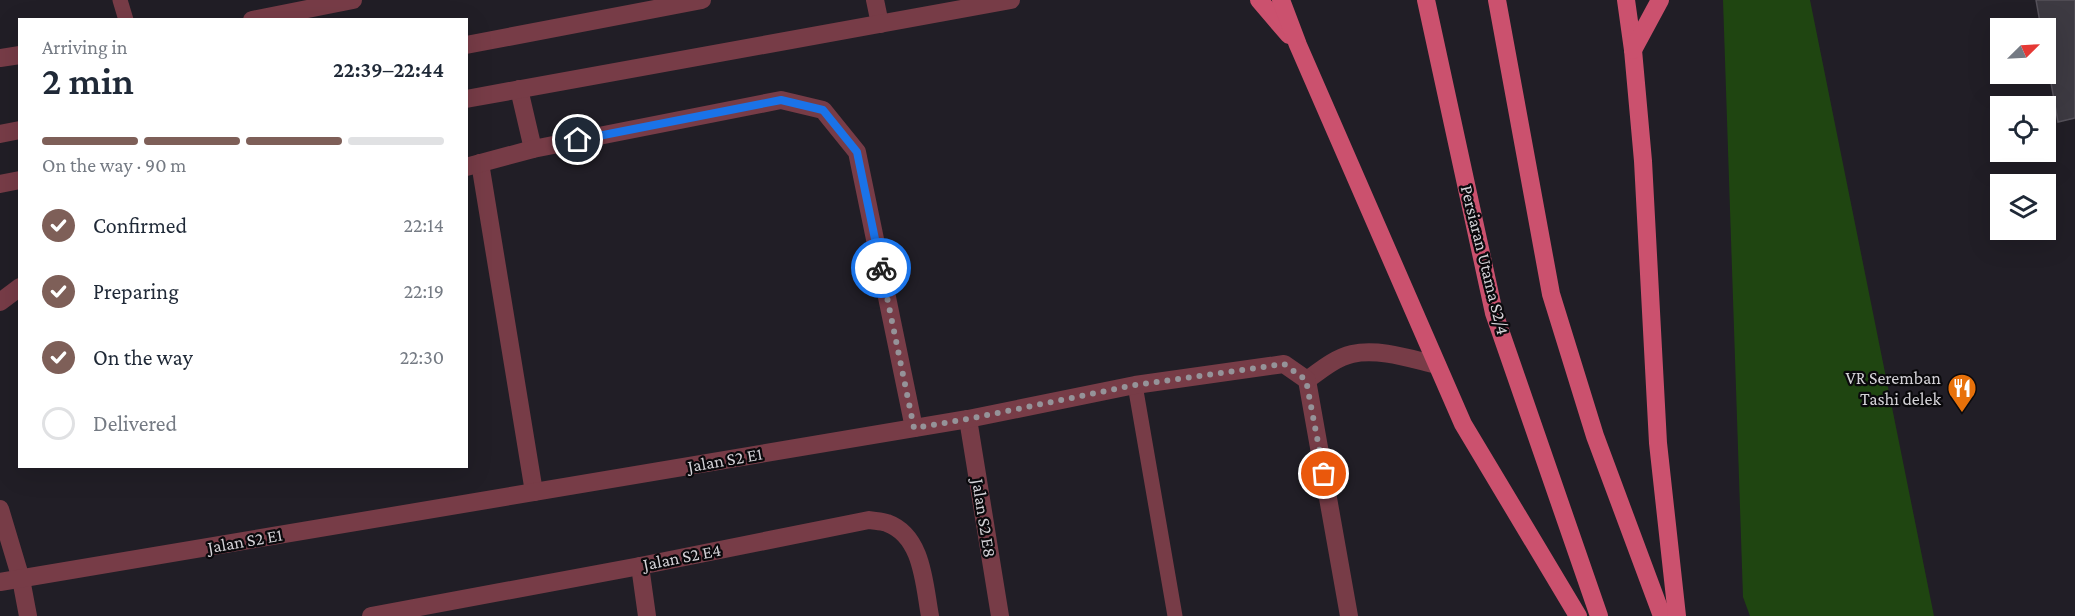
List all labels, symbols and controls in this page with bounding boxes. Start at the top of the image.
north arrow [1990,18,2056,84]
map controls [1990,18,2056,240]
text: Arriving in [42,36,127,58]
text: 22:39–22:44 [333,57,444,82]
text: 2 min [42,59,134,102]
button: locate [1990,96,2056,162]
pin [552,114,603,165]
icon: home [561,123,594,156]
text: On the way · 90 m [42,154,186,176]
button: layers [1990,174,2056,240]
street label: Persiaran Utama S2/4 [1457,183,1513,337]
icon: check [42,209,75,242]
text: Confirmed [93,213,187,238]
text: 22:14 [404,214,444,236]
courier [851,238,911,298]
icon: bike [865,252,898,285]
icon: check [42,275,75,308]
text: Preparing [93,279,179,304]
text: 22:19 [404,280,444,302]
icon: check [42,341,75,374]
text: On the way [93,345,193,370]
text: 22:30 [400,346,444,368]
place label: VR Seremban Tashi delek [1845,368,1941,409]
restaurant icon: VR Seremban Tashi delek [1946,372,1978,414]
text: Delivered [93,411,177,436]
street label: Jalan S2 E1 [684,444,764,477]
pin [1298,448,1349,499]
icon: bag [1307,457,1340,490]
street label: Jalan S2 E8 [968,475,1000,559]
street label: Jalan S2 E1 [204,525,284,558]
street label: Jalan S2 E4 [639,540,723,575]

